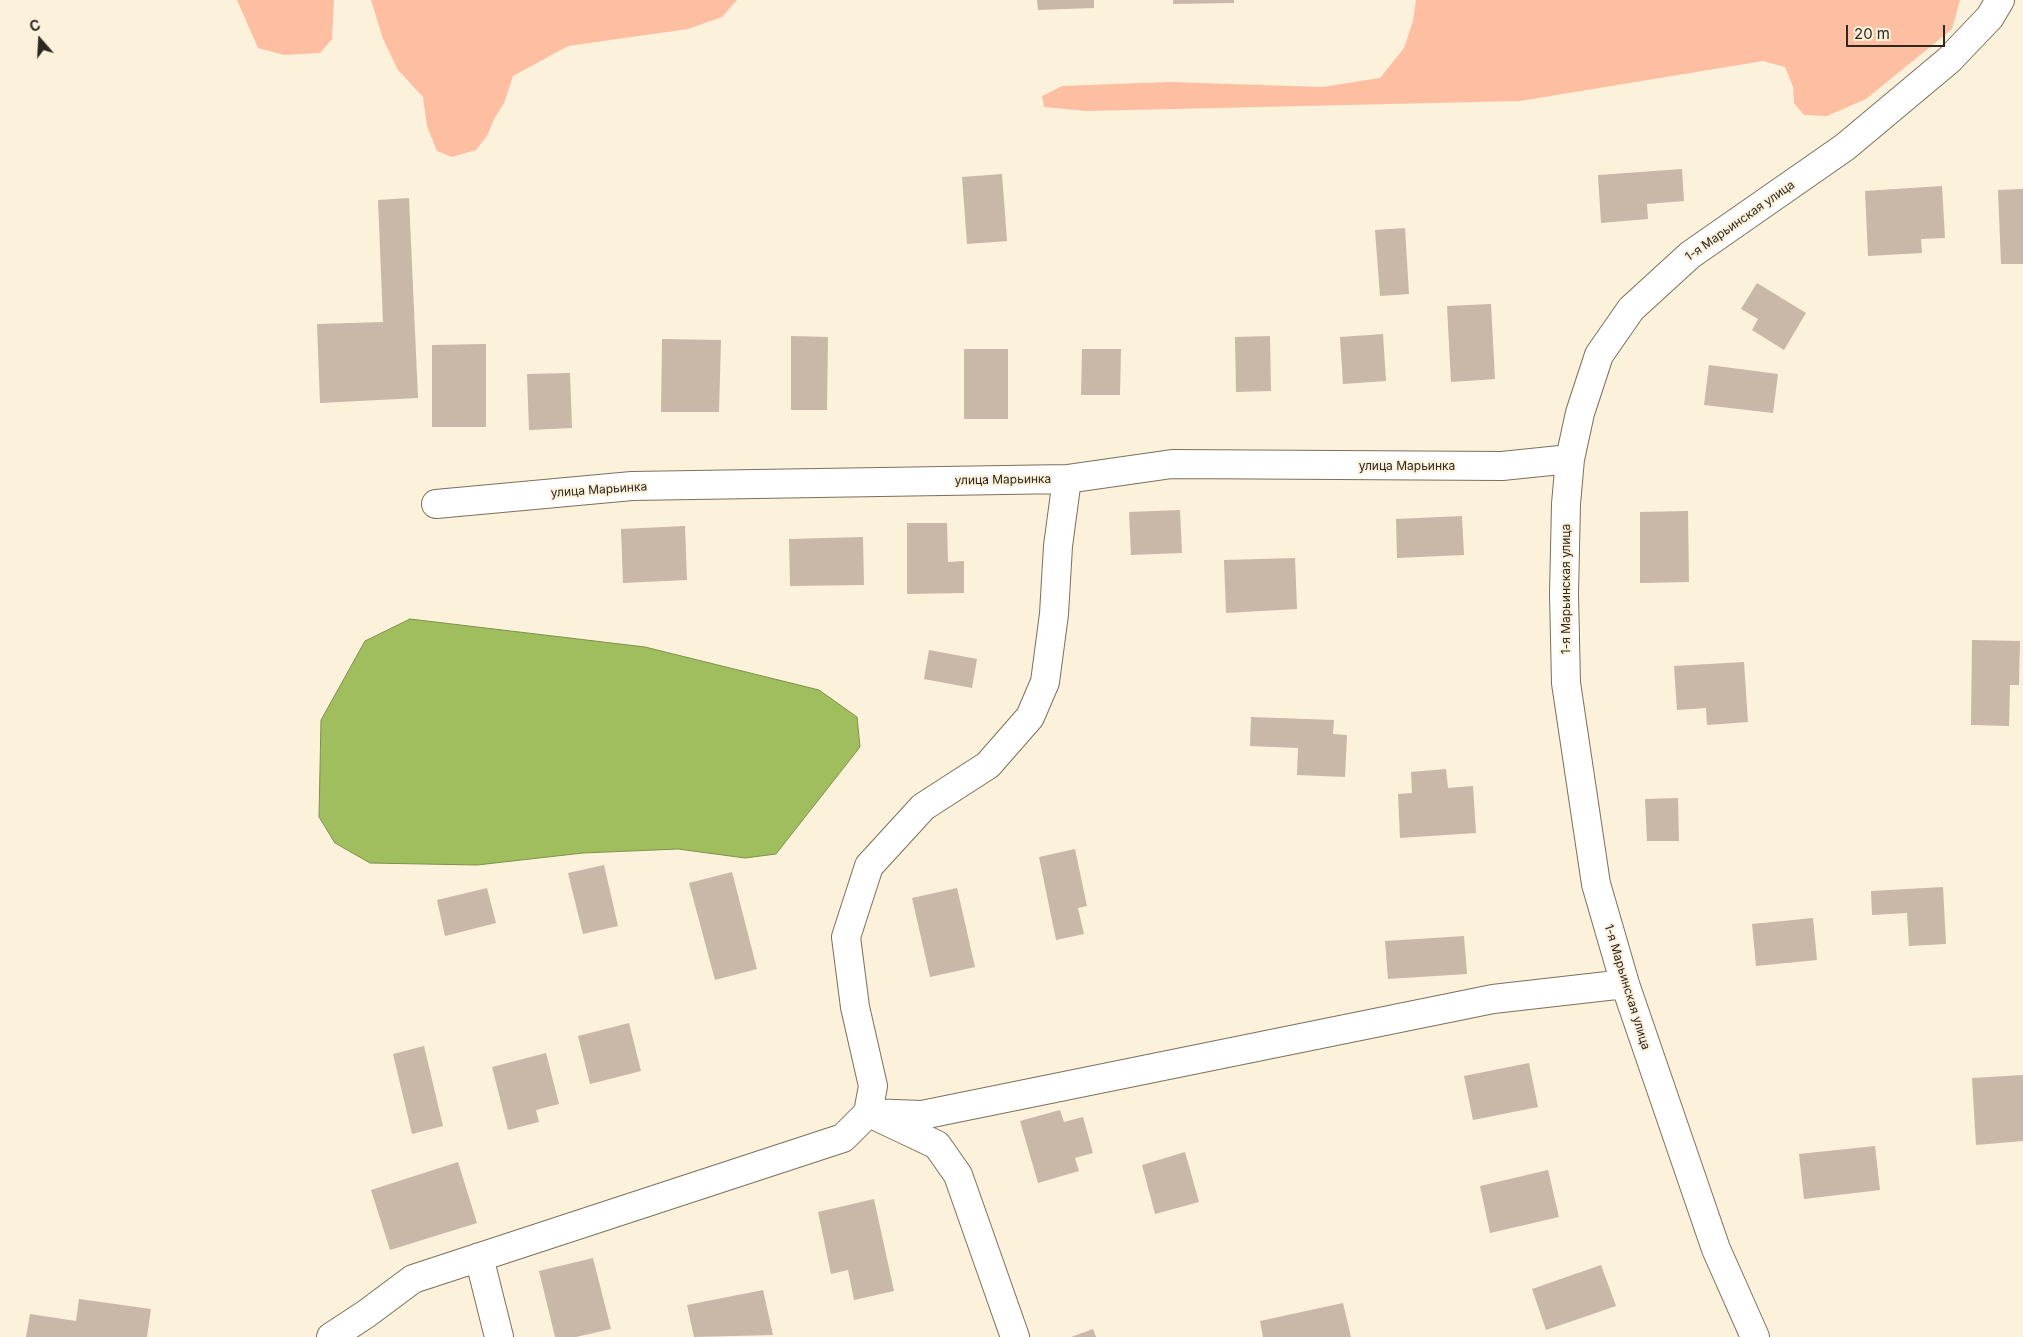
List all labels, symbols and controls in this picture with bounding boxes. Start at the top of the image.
north arrow [15,15,65,65]
scale bar [1848,15,1947,47]
text: С [27,16,43,35]
text: 20 m [1854,24,1890,43]
street label: 1-я Марьинская улица [1682,178,1798,264]
street label: улица Марьинка [1359,459,1455,473]
street label: улица Марьинка [955,472,1051,488]
street label: улица Марьинка [550,479,648,501]
street label: 1-я Марьинская улица [1559,524,1573,654]
street label: 1-я Марьинская улица [1601,923,1653,1051]

